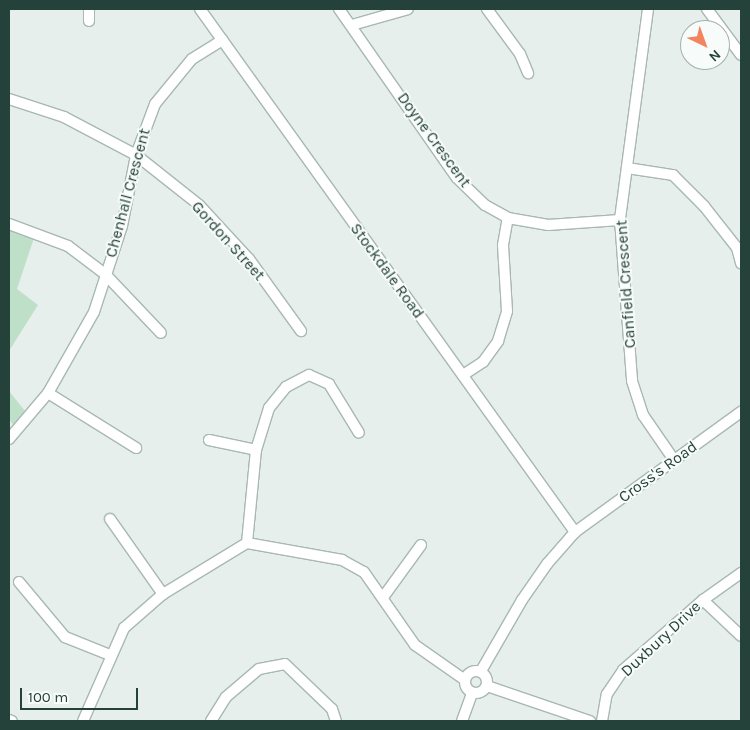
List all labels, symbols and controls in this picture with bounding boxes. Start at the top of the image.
north arrow [680,20,730,70]
text: N [705,46,724,65]
street label: Doyne Crescent [393,89,475,191]
street label: Chenhall Crescent [102,126,154,260]
street label: Gordon Street [187,197,269,285]
street label: Canfield Crescent [612,219,640,349]
street label: Stockdale Road [346,220,428,322]
street label: Cross's Road [615,437,701,507]
street label: Duxbury Drive [617,597,705,681]
scale bar [22,678,140,710]
text: 100 m [28,688,68,706]

